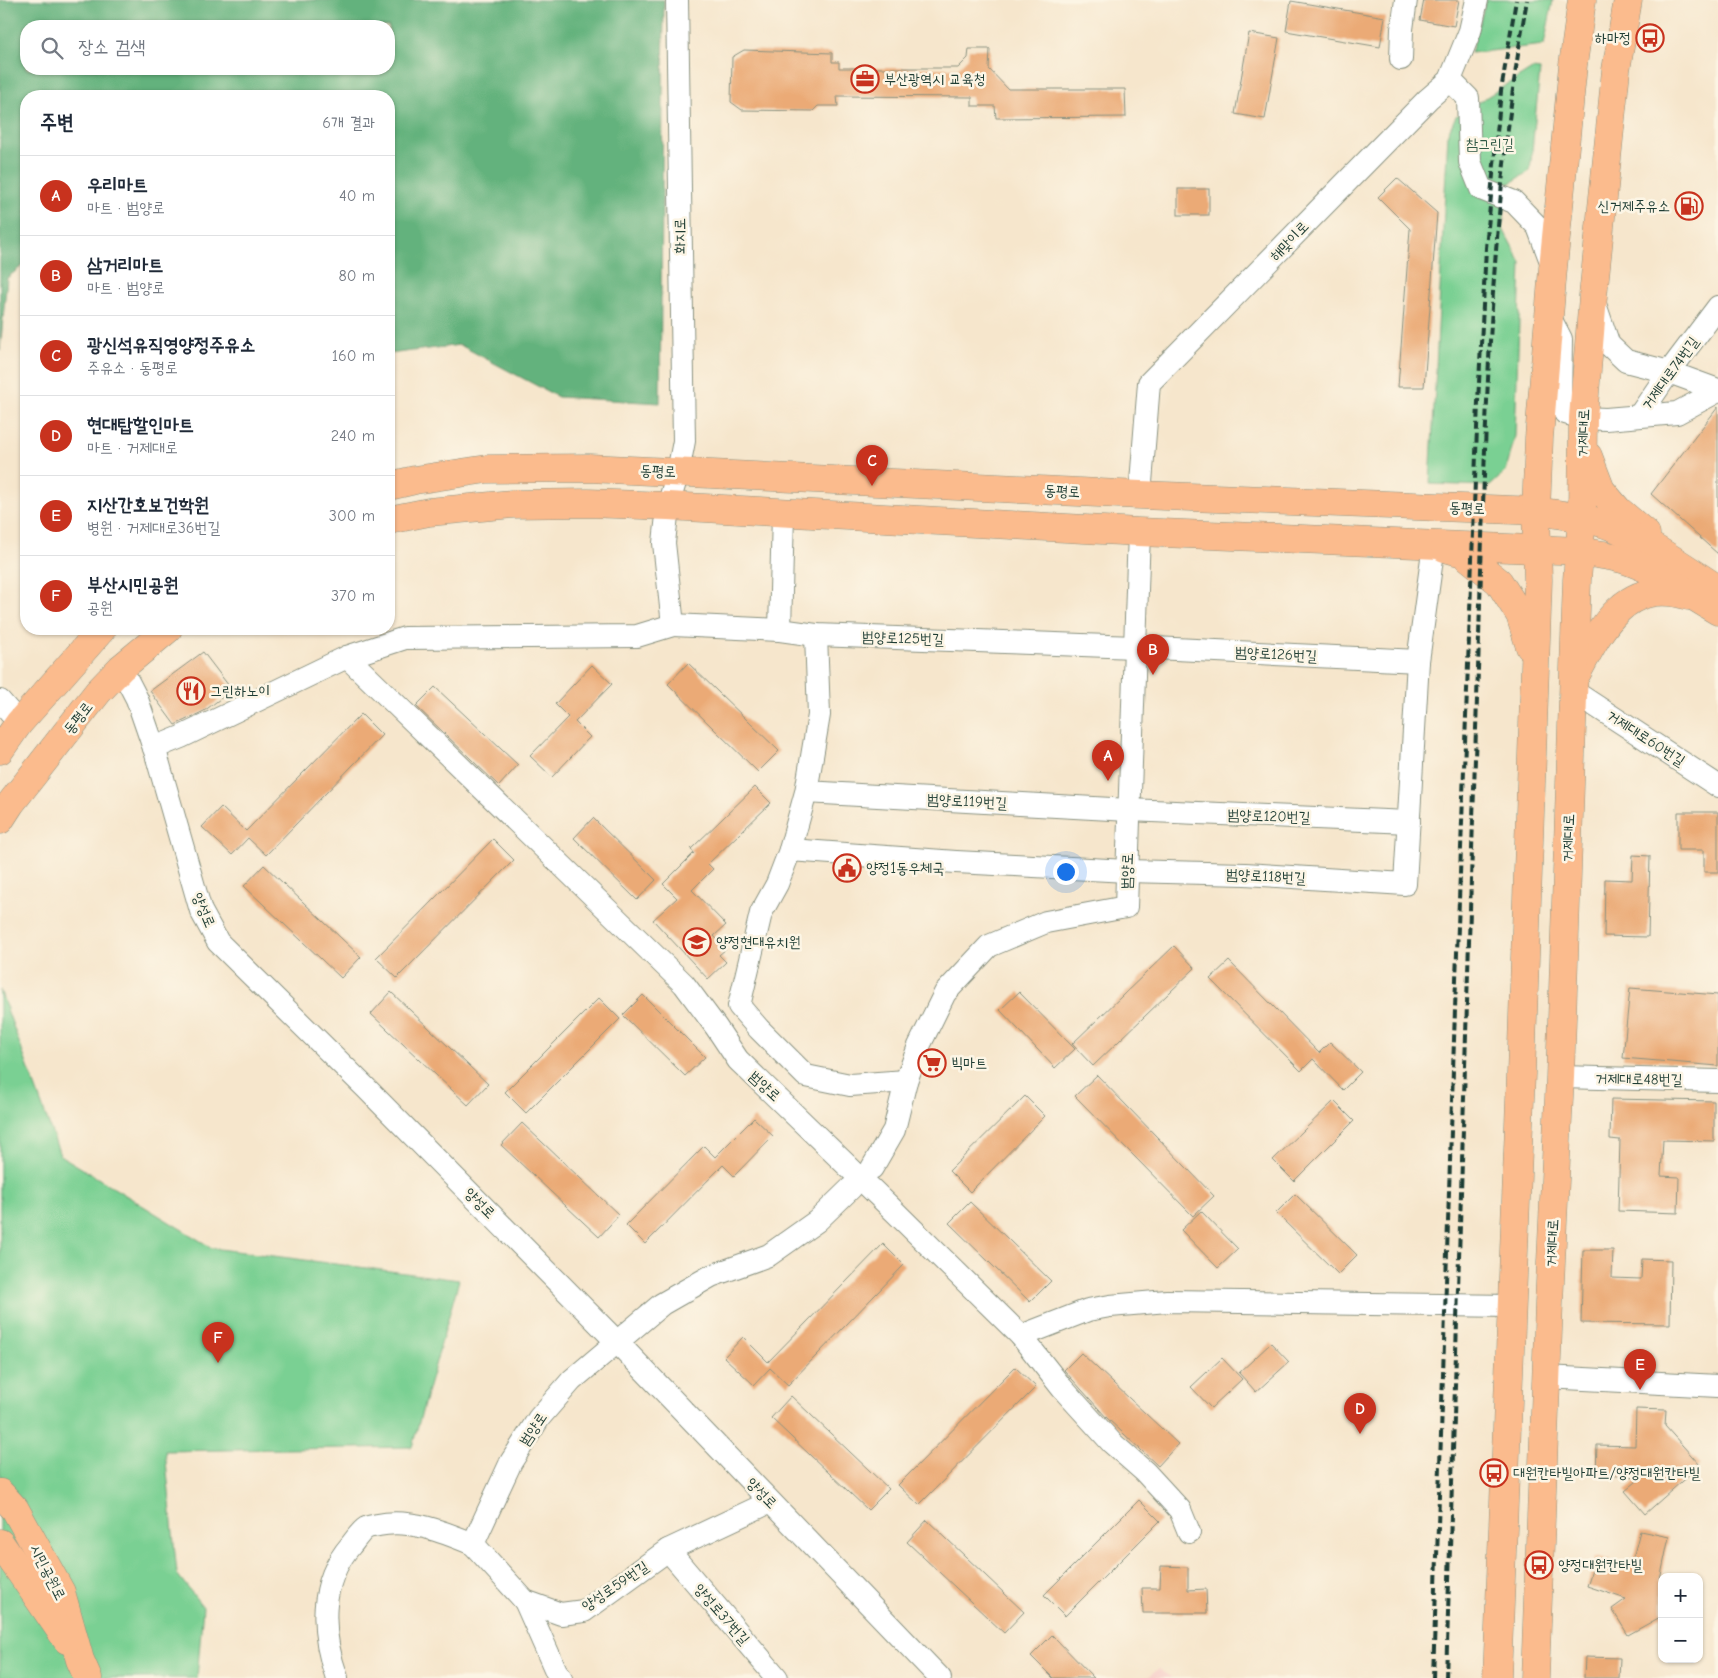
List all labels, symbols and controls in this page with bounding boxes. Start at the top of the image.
search box [20,20,395,75]
bus stop icon: 하마정 [1635,23,1665,53]
place label: 하마정 [1595,29,1631,47]
icon: search [38,34,66,62]
text: 장소 검색 [78,36,146,58]
office icon: 부산광역시 교육청 [850,64,880,94]
place label: 부산광역시 교육청 [884,70,986,88]
text: 주변 [40,110,74,134]
text: 6개 결과 [322,114,375,132]
park label: 참그린길 [1466,135,1514,153]
text: 우리마트 [87,174,148,196]
text: A [52,187,60,205]
text: 40 m [339,187,375,205]
fuel station icon: 신거제주유소 [1674,191,1704,221]
place label: 신거제주유소 [1598,197,1670,215]
text: 마트 · 범양로 [87,199,165,217]
street label: 해맞이로 [1266,217,1312,265]
street label: 화지로 [671,218,689,254]
text: 삼거리마트 [87,254,163,276]
text: B [51,267,61,285]
text: 80 m [338,267,375,285]
text: 마트 · 범양로 [87,279,165,297]
street label: 거제대로74번길 [1638,333,1702,413]
text: 광신석유직영양정주유소 [87,334,255,356]
text: C [51,347,61,365]
text: 160 m [332,347,375,365]
text: 주유소 · 동평로 [87,359,178,377]
street label: 거제대로 [1573,409,1593,457]
text: 현대탑할인마트 [87,414,194,436]
text: D [51,427,61,445]
text: 240 m [331,427,375,445]
text: 마트 · 거제대로 [87,439,178,457]
pin: C [856,445,888,486]
street label: 동평로 [640,461,676,481]
street label: 동평로 [1043,481,1081,501]
text: 지산간호보건학원 [87,494,209,516]
street label: 동평로 [1449,498,1485,518]
text: E [51,507,61,525]
text: 300 m [329,507,375,525]
text: 병원 · 거제대로36번길 [87,519,220,537]
text: 부산시민공원 [87,574,179,596]
text: F [51,587,61,605]
text: 370 m [331,587,375,605]
text: 공원 [87,599,113,617]
street label: 범양로125번길 [862,628,944,648]
pin: B [1137,634,1169,675]
street label: 범양로126번길 [1234,643,1318,665]
restaurant icon: 그린하노이 [176,676,206,706]
place label: 그린하노이 [210,682,270,700]
street label: 동평로 [60,698,96,738]
street label: 거제대로60번길 [1603,706,1689,770]
pin: A [1092,740,1124,781]
street label: 범양로119번길 [926,790,1008,812]
street label: 범양로120번길 [1227,806,1311,826]
street label: 거제대로 [1558,814,1578,862]
public building icon: 양정1동우체국 [832,853,862,883]
street label: 범양로 [1117,853,1137,889]
place label: 양정1동우체국 [866,859,944,877]
your location [1053,859,1079,885]
street label: 범양로118번길 [1226,865,1306,887]
street label: 양성로 [189,890,219,930]
school or university icon: 양정현대유치원 [682,927,712,957]
place label: 양정현대유치원 [716,933,801,951]
supermarket icon: 빅마트 [917,1048,947,1078]
place label: 빅마트 [951,1054,987,1072]
street label: 범양로 [746,1067,784,1105]
street label: 거제대로48번길 [1595,1069,1683,1089]
street label: 양성로 [461,1184,499,1222]
street label: 거제대로 [1542,1218,1562,1268]
pin: F [202,1322,234,1363]
pin: E [1624,1349,1656,1390]
pin: D [1344,1393,1376,1434]
street label: 범양로 [515,1409,551,1449]
bus stop icon: 대원칸타빌아파트/양정대원칸타빌 [1479,1458,1509,1488]
place label: 대원칸타빌아파트/양정대원칸타빌 [1513,1464,1701,1482]
street label: 양성로 [743,1474,781,1512]
street label: 시민공원로 [26,1541,70,1603]
bus stop icon: 양정대원칸타빌 [1524,1550,1554,1580]
place label: 양정대원칸타빌 [1558,1556,1643,1574]
street label: 양성로59번길 [578,1557,652,1615]
map controls [1658,1573,1703,1663]
button: + [1658,1573,1703,1618]
street label: 양성로37번길 [691,1580,753,1648]
button: − [1658,1618,1703,1663]

